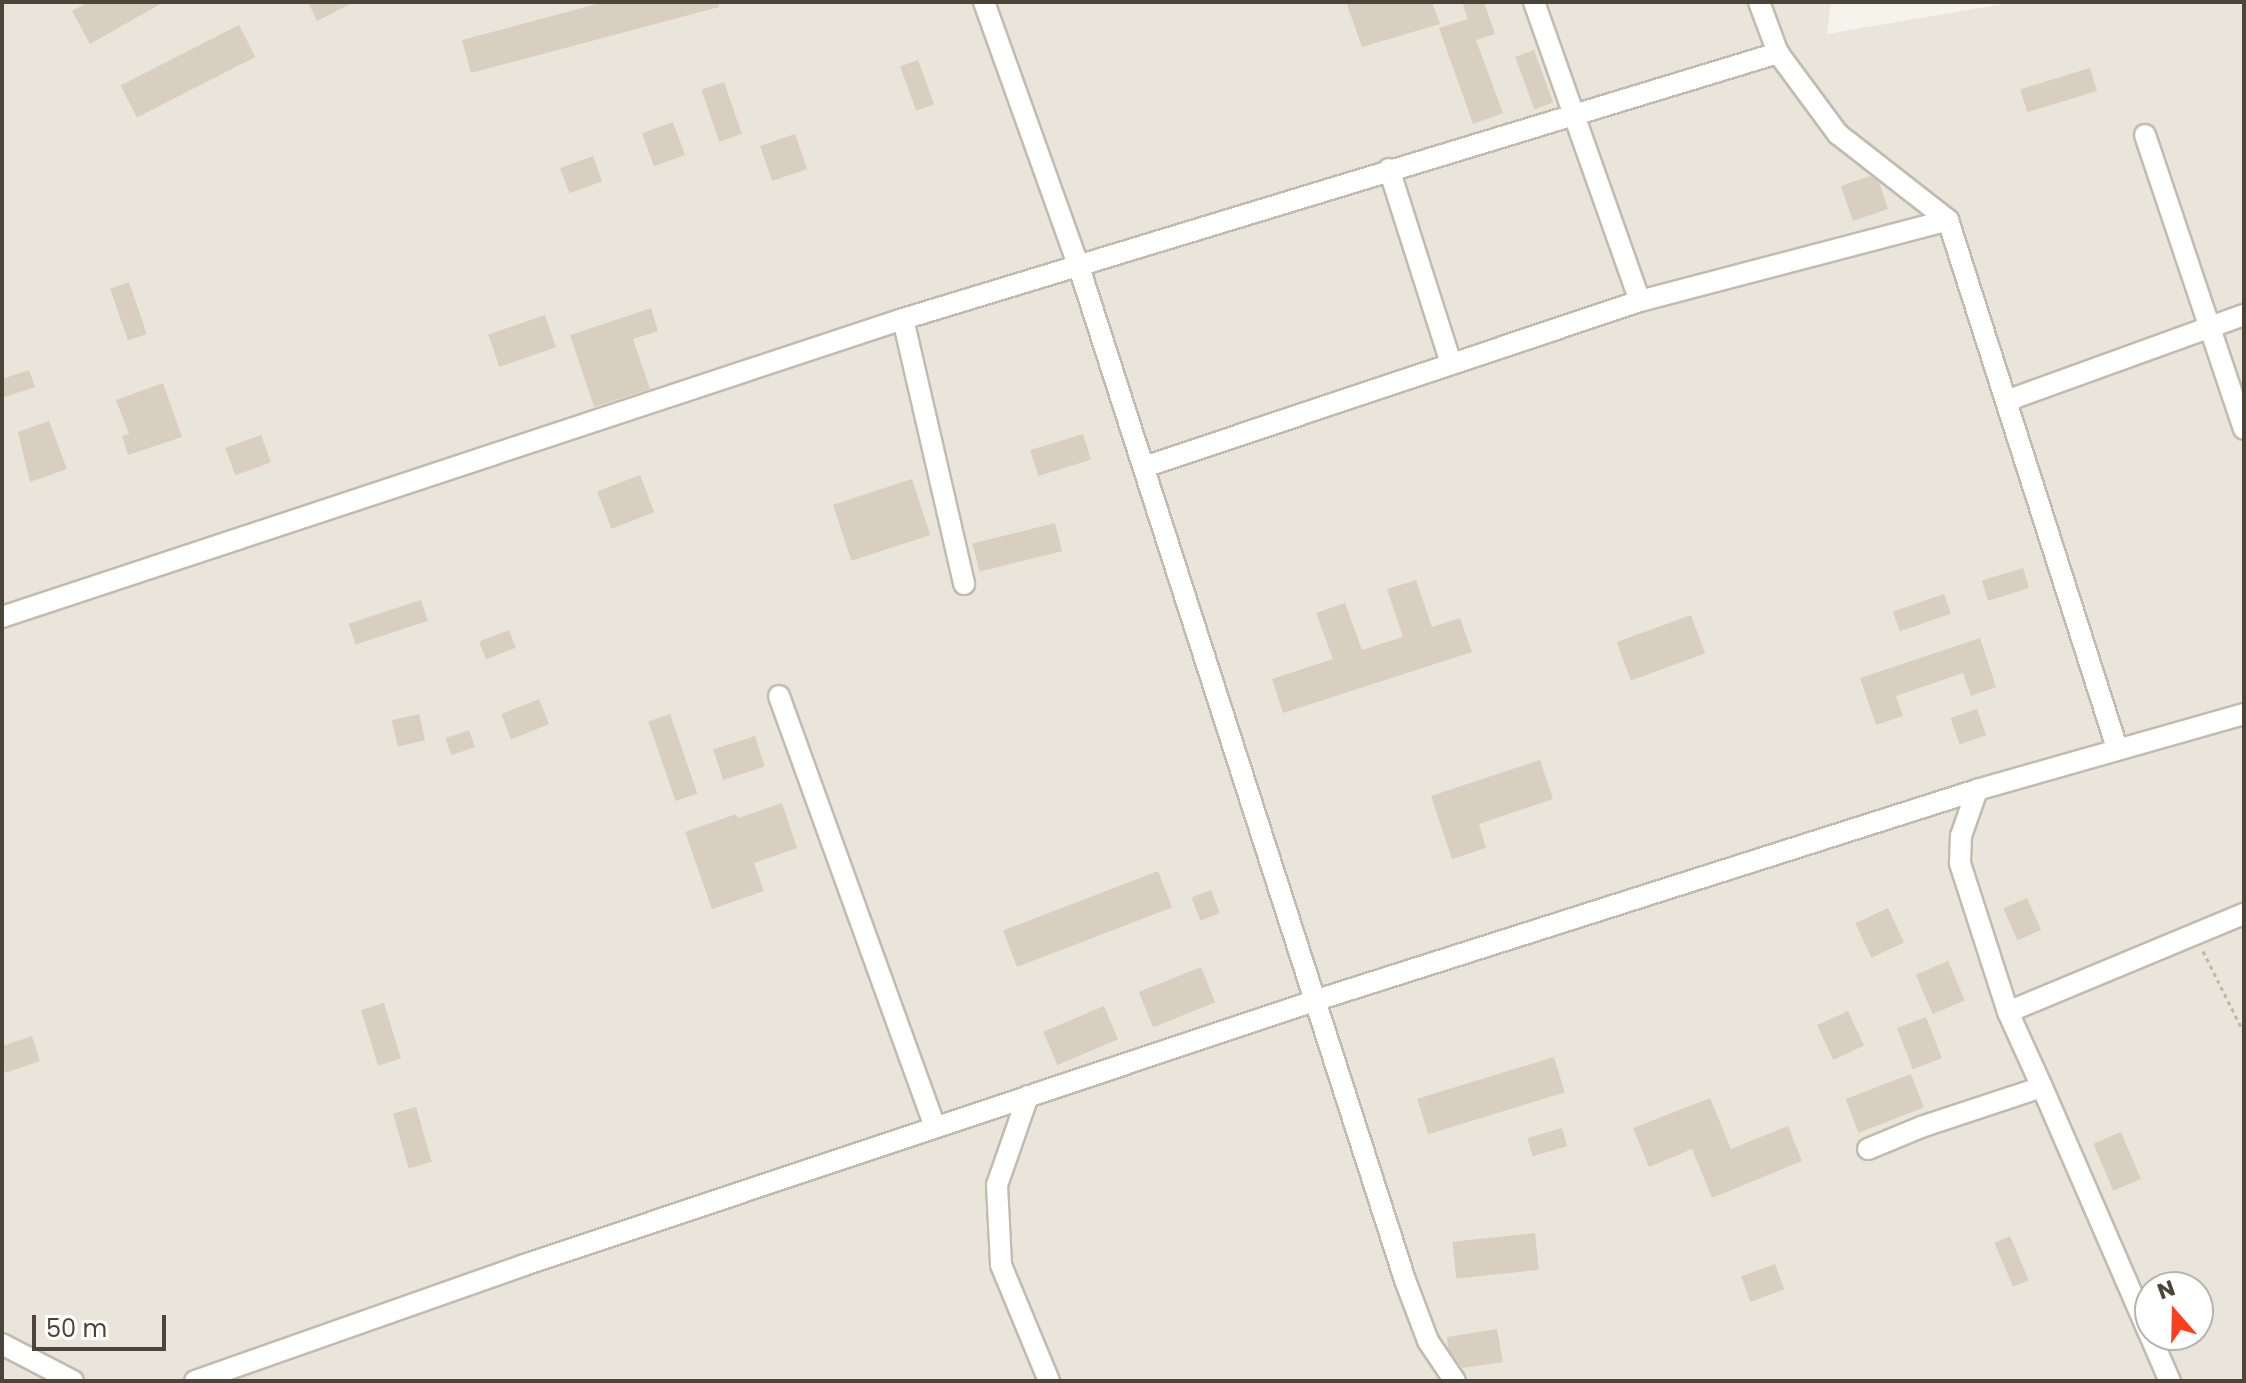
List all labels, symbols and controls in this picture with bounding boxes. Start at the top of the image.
north arrow [2134,1271,2214,1351]
text: N [2153,1272,2179,1307]
scale bar [36,1299,170,1349]
text: 50 m [46,1312,107,1345]

